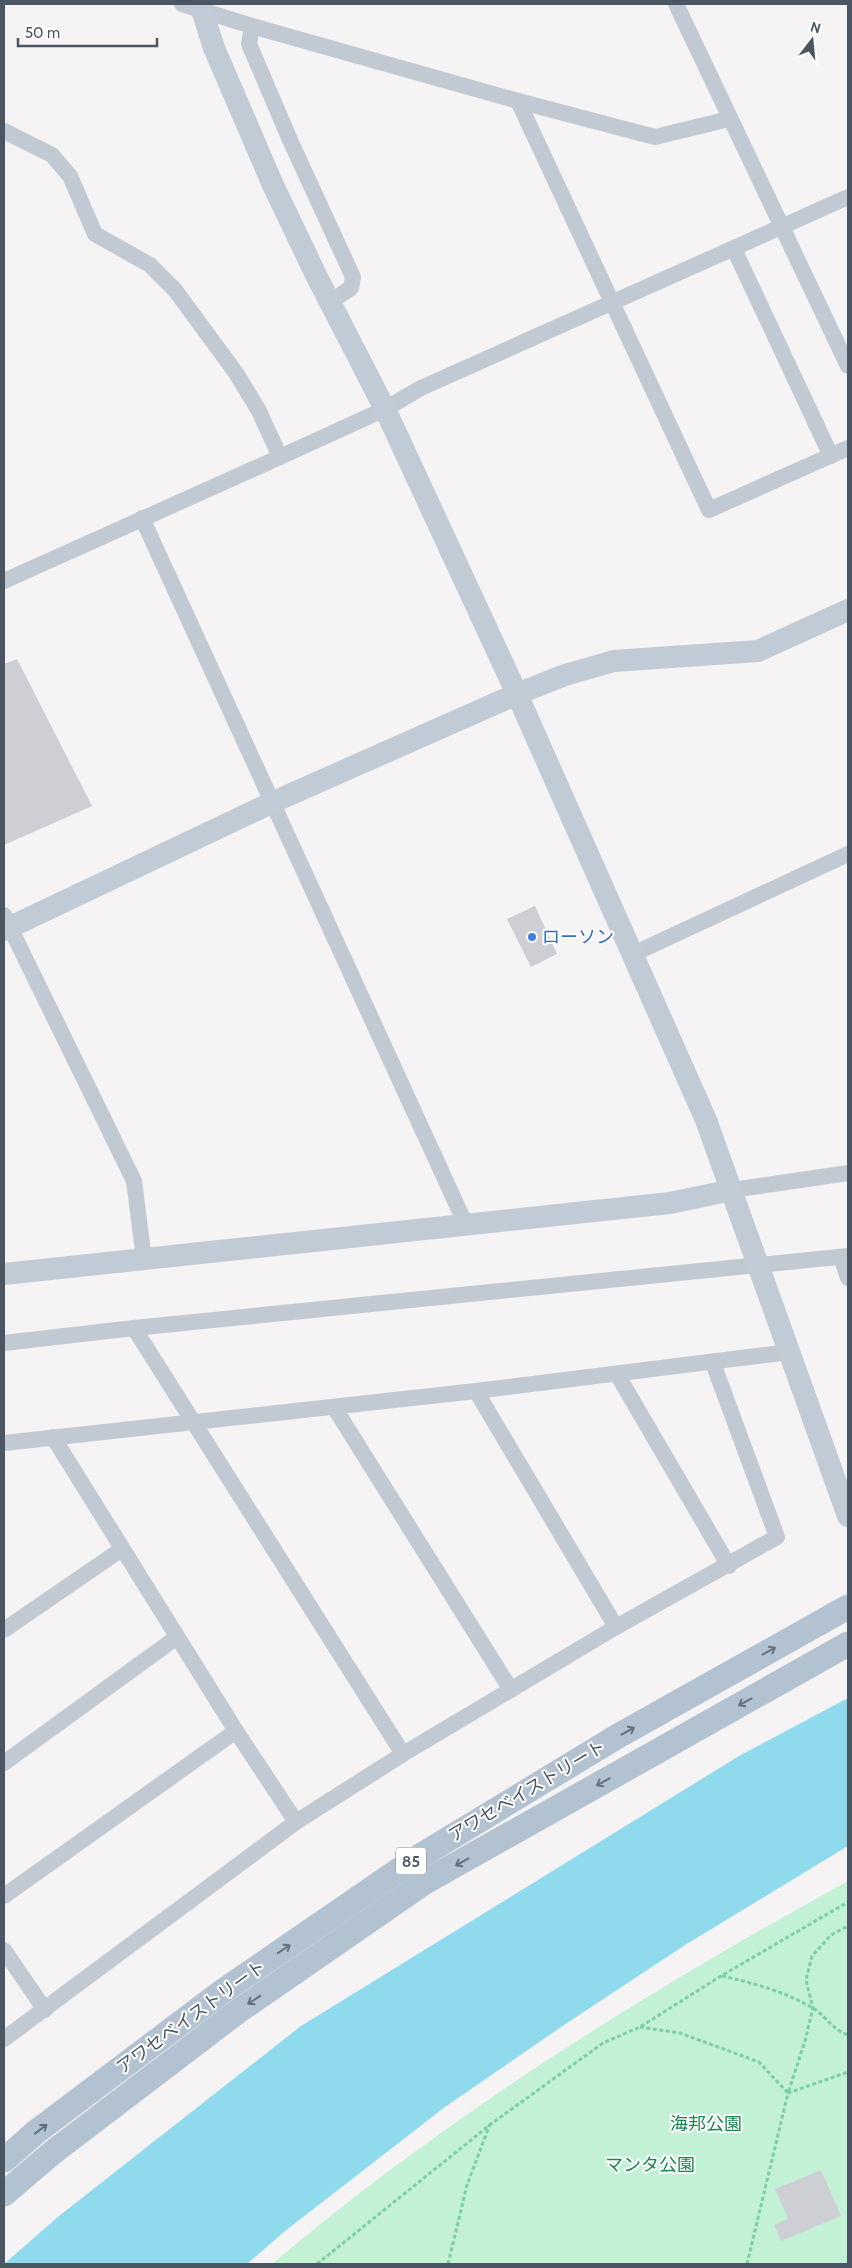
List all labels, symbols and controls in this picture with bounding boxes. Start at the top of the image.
scale bar [18,15,156,47]
north arrow [787,15,837,65]
text: N [808,17,823,38]
text: 50 m [25,24,60,42]
place label: ローソン [542,926,614,948]
marker: ローソン [526,931,538,943]
one-way arrow [762,1646,777,1656]
one-way arrow [737,1697,752,1707]
one-way arrow [620,1725,635,1735]
street label: アワセベイストリート [444,1735,610,1847]
one-way arrow [597,1777,611,1787]
road number: 85 [396,1848,426,1874]
one-way arrow [455,1857,469,1867]
one-way arrow [277,1944,291,1954]
street label: アワセベイストリート [112,1955,270,2079]
one-way arrow [247,1995,261,2005]
park label: 海邦公園 [670,2113,742,2135]
one-way arrow [34,2123,47,2134]
park label: マンタ公園 [605,2154,695,2176]

